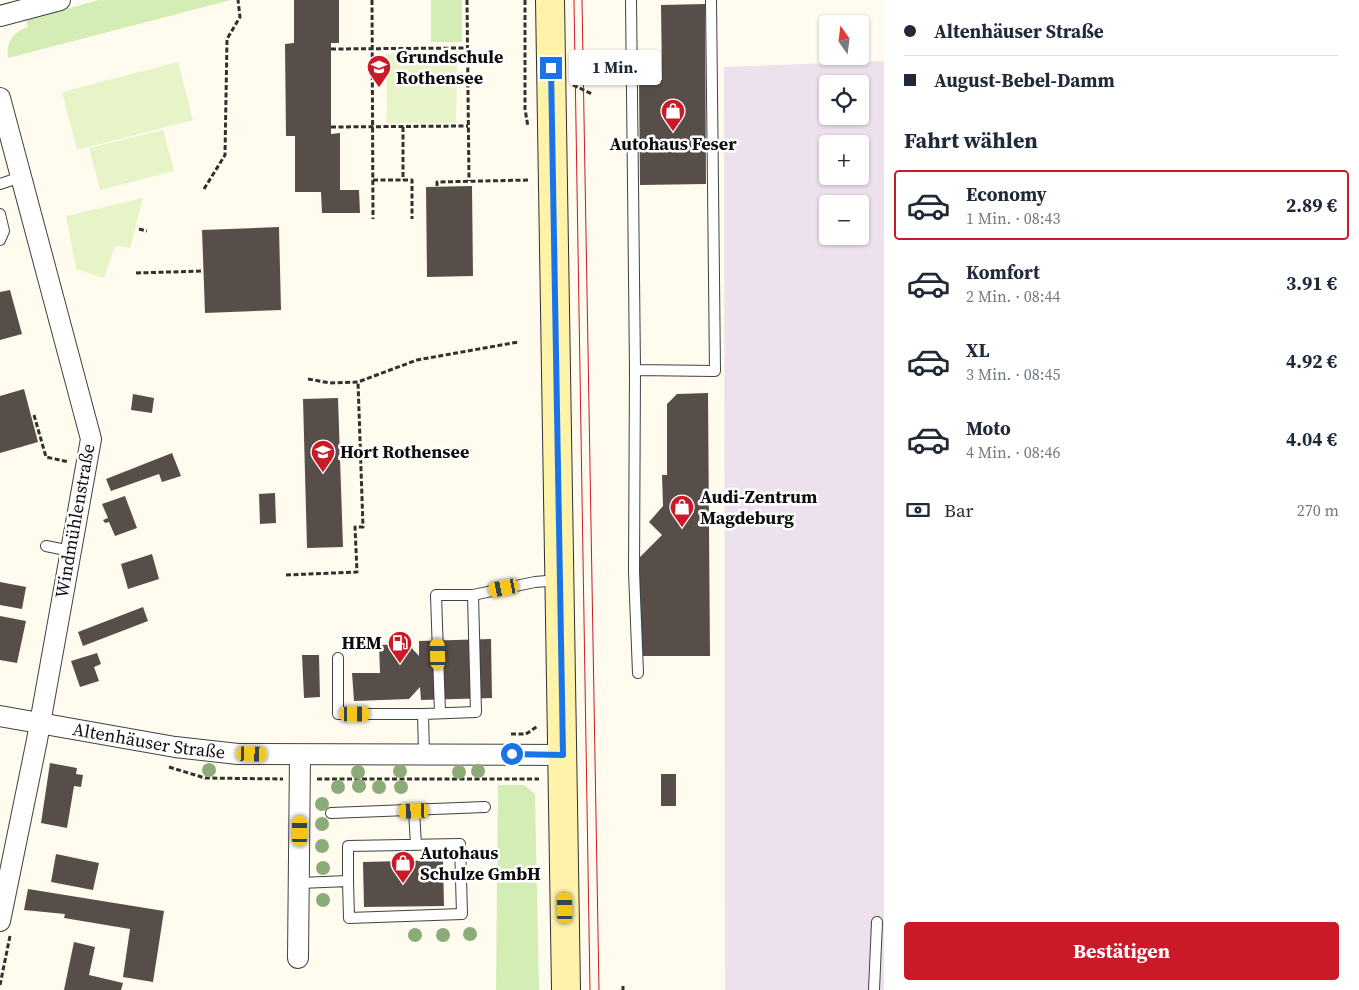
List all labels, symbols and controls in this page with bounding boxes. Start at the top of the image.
north arrow [819,15,869,65]
map controls [819,15,869,245]
text: Altenhäuser Straße [934,18,1104,44]
place label: Grundschule Rothensee [396,44,503,90]
callout: 1 Min. [568,50,661,86]
school or university icon: Grundschule Rothensee [366,54,392,88]
text: 1 Min. [592,56,638,78]
route end [540,57,562,79]
text: August-Bebel-Damm [934,67,1115,93]
button: locate [819,75,869,125]
shop icon: Autohaus Feser [660,98,686,132]
text: Fahrt wählen [904,125,1038,155]
place label: Autohaus Feser [609,131,737,156]
button: + [819,135,869,185]
text: Economy [966,181,1047,207]
icon: car [906,183,951,228]
text: 2.89 € [1286,192,1337,218]
button: − [819,195,869,245]
text: 1 Min. · 08:43 [966,207,1060,229]
text: Komfort [966,259,1040,285]
icon: car [906,261,951,306]
text: 3.91 € [1286,270,1337,296]
text: 2 Min. · 08:44 [966,285,1060,307]
text: XL [966,337,989,363]
icon: car [906,339,951,384]
text: 4.92 € [1286,348,1337,374]
text: 3 Min. · 08:45 [966,363,1060,385]
text: Moto [966,415,1011,441]
icon: car [906,417,951,462]
text: 4.04 € [1286,426,1337,452]
school or university icon: Hort Rothensee [310,439,336,473]
place label: Hort Rothensee [340,439,469,464]
text: 4 Min. · 08:46 [966,441,1060,463]
street label: Windmühlenstraße [49,442,100,600]
place label: Audi-Zentrum Magdeburg [700,484,817,530]
shop icon: Audi-Zentrum Magdeburg [669,494,695,528]
icon: cash [904,496,932,524]
text: Bar [944,497,974,523]
text: 270 m [1297,499,1339,521]
car [487,578,520,598]
place label: HEM [341,630,382,655]
fuel station icon: HEM [387,630,413,664]
car [429,639,446,669]
car [340,707,370,722]
street label: Altenhäuser Straße [71,716,226,764]
route start [501,743,523,765]
car [236,746,267,762]
car [398,803,429,819]
car [292,816,307,846]
place label: Autohaus Schulze GmbH [420,840,541,886]
shop icon: Autohaus Schulze GmbH [390,850,416,884]
car [557,893,572,923]
button: Bestätigen [904,922,1339,980]

